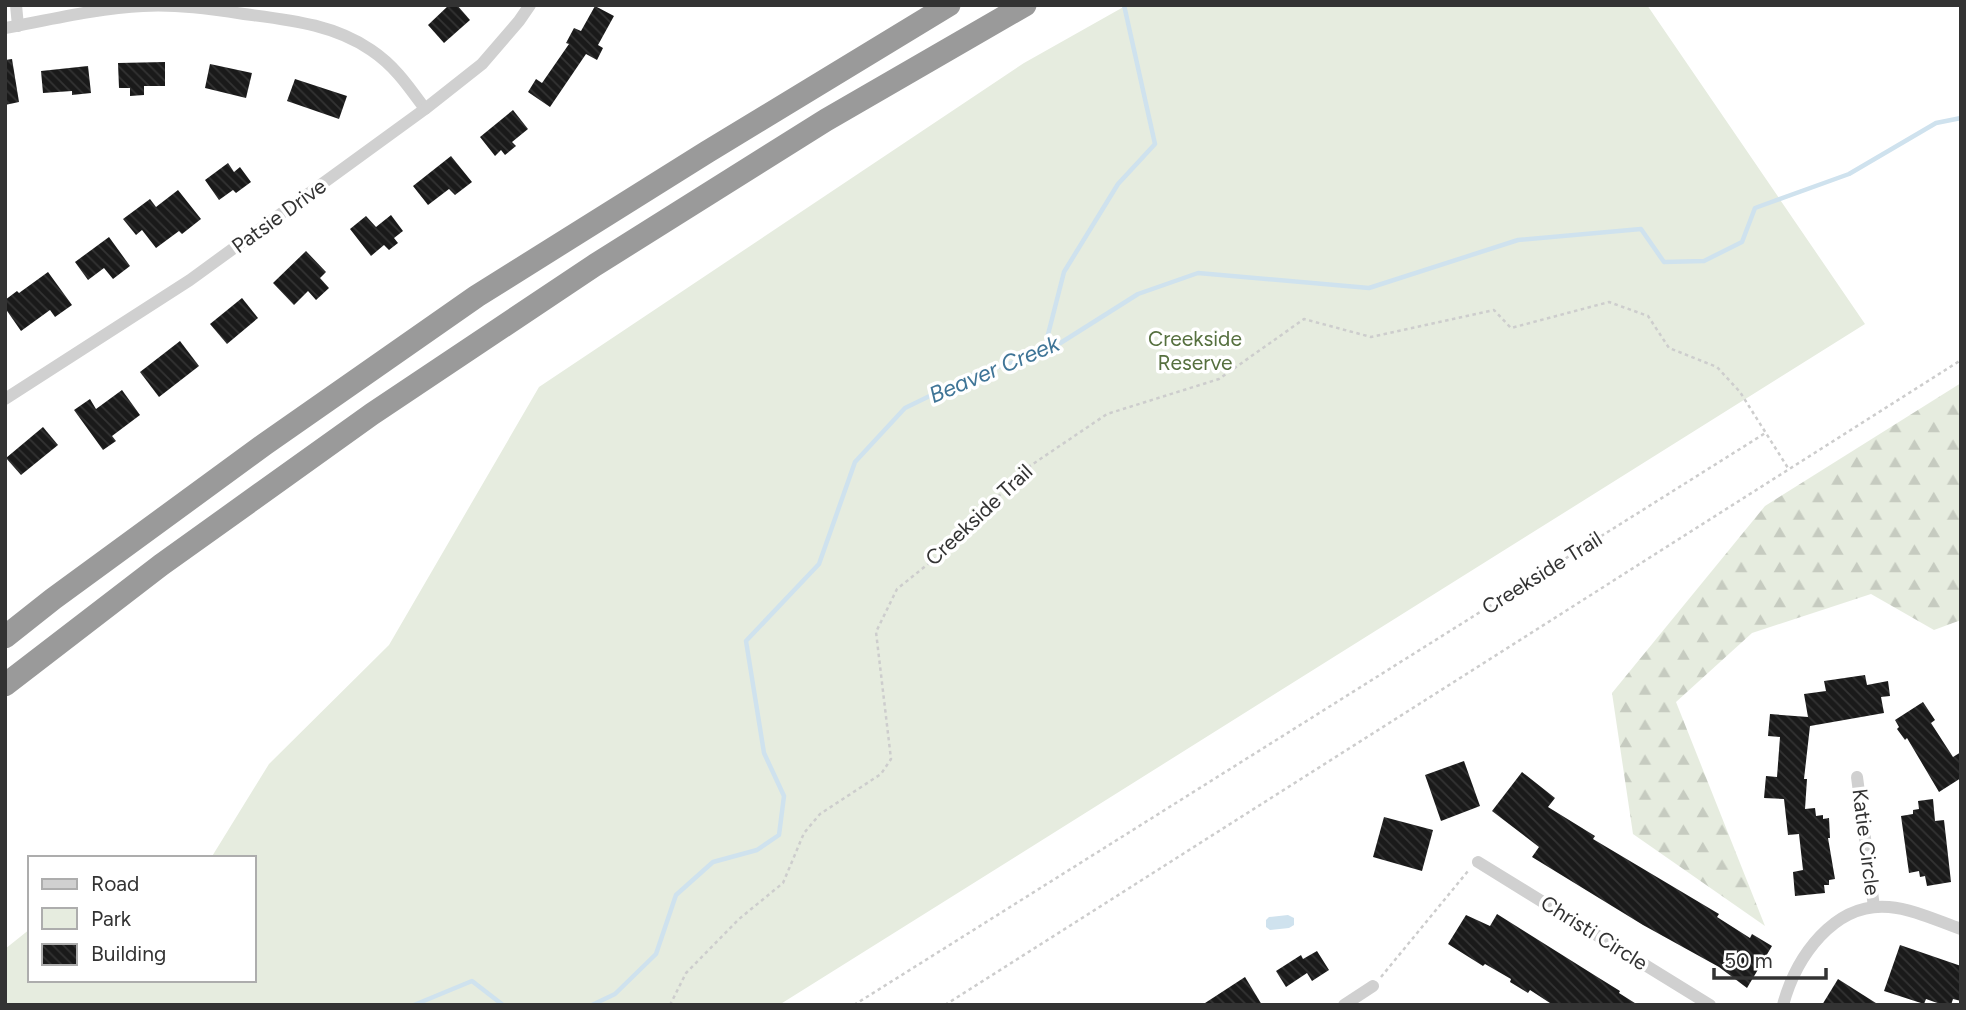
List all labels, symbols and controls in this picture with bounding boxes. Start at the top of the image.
street label: Patsie Drive [227,173,331,258]
park label: Creekside Reserve [1148,326,1242,375]
water label: Beaver Creek [925,329,1064,409]
street label: Creekside Trail [920,459,1037,570]
street label: Creekside Trail [1477,526,1606,619]
street label: Katie Circle [1848,787,1885,897]
legend [28,856,256,982]
text: Road [91,871,139,896]
street label: Christi Circle [1536,890,1652,975]
text: Park [91,906,132,931]
scale bar [1714,936,1826,980]
text: Building [91,941,166,966]
text: 50 m [1724,948,1773,973]

